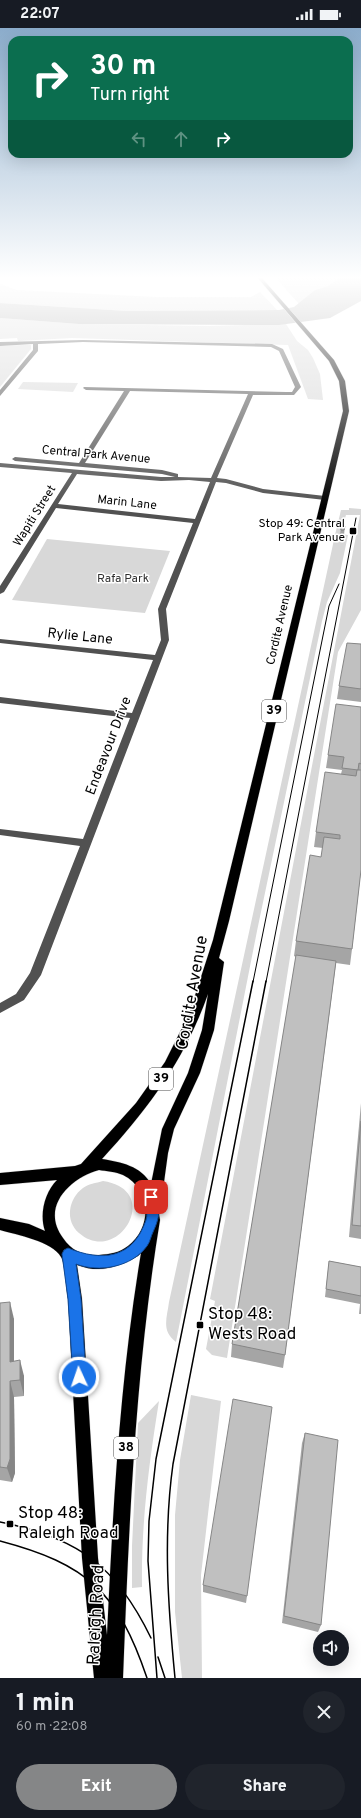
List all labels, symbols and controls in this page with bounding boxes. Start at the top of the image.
text: 22:07 [20,5,60,24]
text: 30 m [90,49,156,85]
icon: right [24,52,76,104]
text: Turn right [90,84,170,107]
icon: left [128,128,150,150]
icon: ahead [170,128,192,150]
icon: right [212,128,234,150]
street label: Central Park Avenue [41,442,151,468]
street label: Wapiti Street [10,482,60,550]
street label: Marin Lane [97,492,157,514]
place label: Stop 49: Central Park Avenue [258,516,345,546]
marker: Stop 49: Central Park Avenue [348,526,358,536]
park label: Rafa Park [97,571,149,587]
street label: Cordite Avenue [263,583,297,667]
street label: Rylie Lane [47,625,113,649]
street label: Endeavour Drive [82,694,136,798]
road number: 39 [262,700,286,722]
street label: Cordite Avenue [172,934,214,1052]
road number: 39 [149,1068,173,1090]
pin [134,1180,168,1214]
icon: arrive [140,1186,162,1208]
place label: Stop 48: Wests Road [208,1304,296,1346]
marker: Stop 48: Wests Road [195,1320,205,1330]
position arrow [58,1356,100,1398]
road number: 38 [114,1437,138,1459]
place label: Stop 48: Raleigh Road [18,1503,119,1545]
marker: Stop 48: Raleigh Road [5,1519,15,1529]
street label: Raleigh Road [83,1564,111,1666]
map controls [313,1630,349,1666]
button: sound [313,1630,349,1666]
text: 1 min [16,1689,75,1719]
button: close [303,1691,345,1733]
text: 60 m · 22:08 [16,1719,87,1735]
button: Exit [16,1764,177,1810]
button: Share [185,1764,345,1810]

